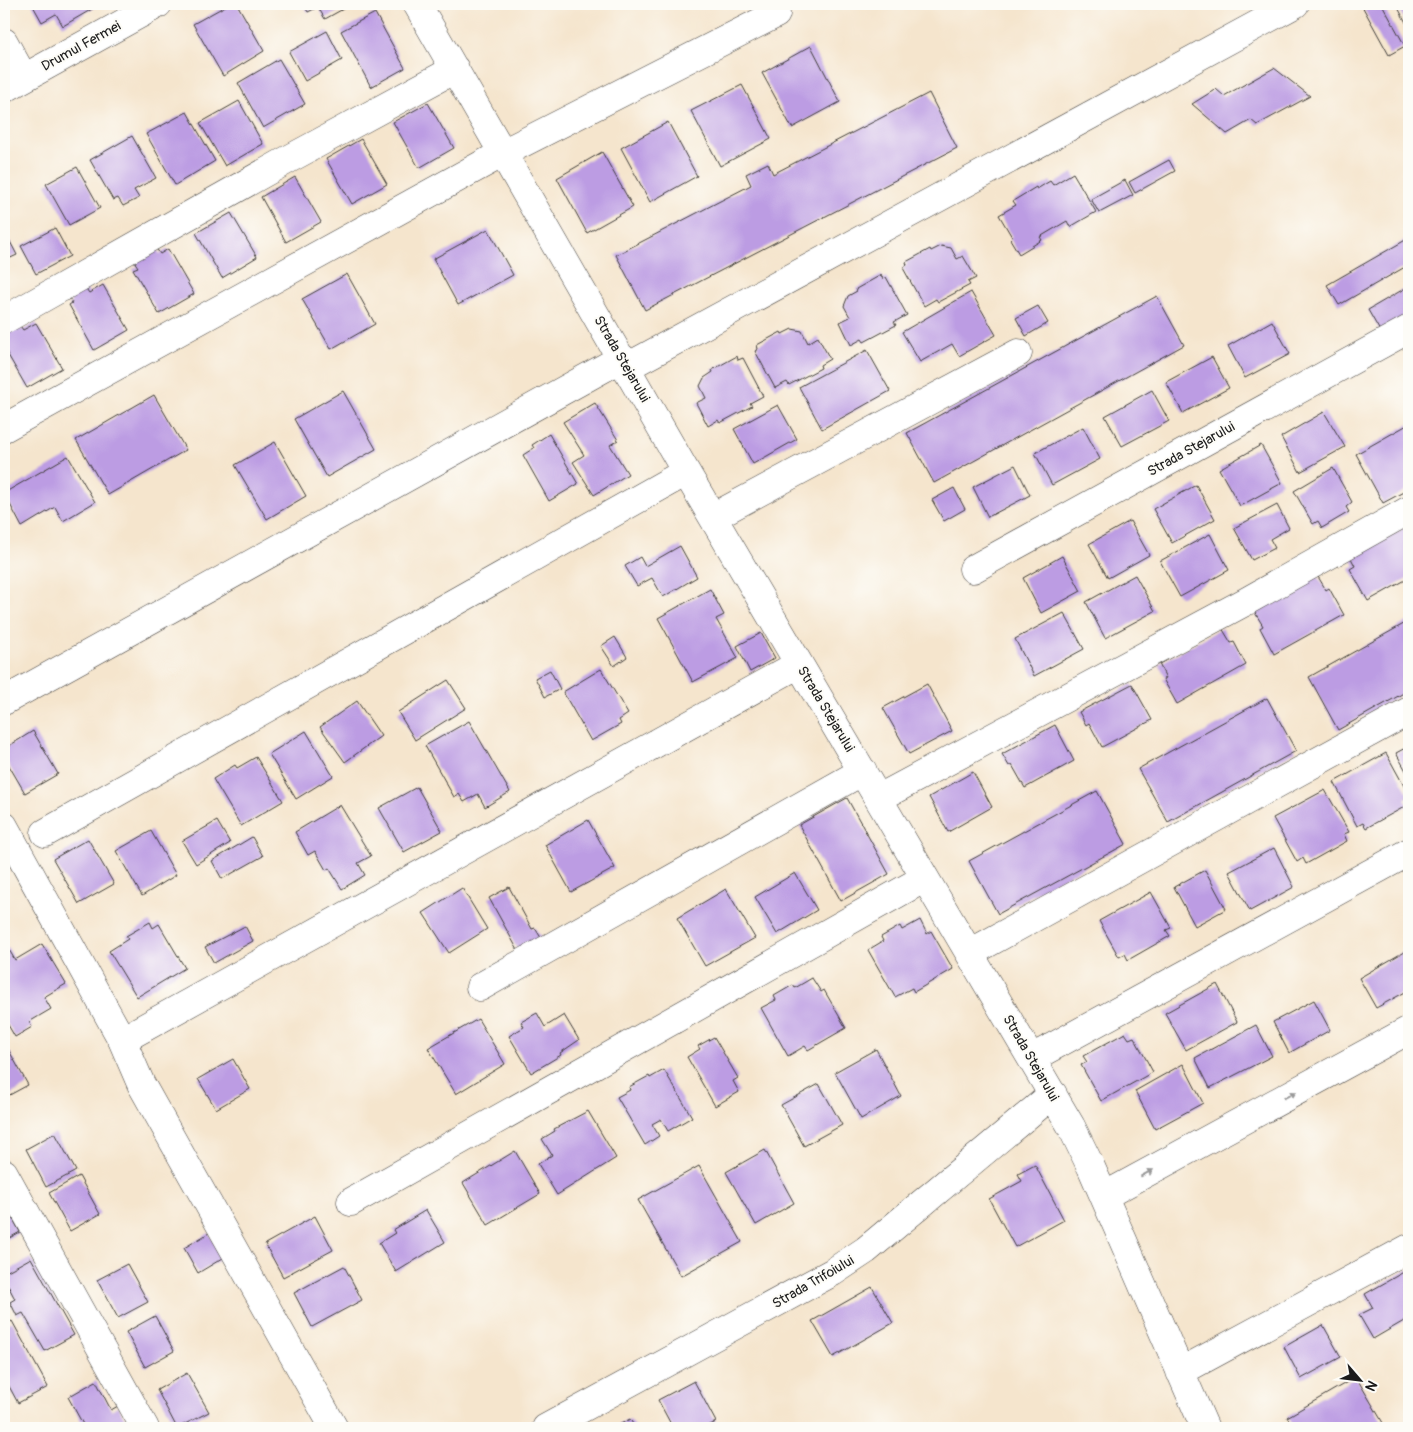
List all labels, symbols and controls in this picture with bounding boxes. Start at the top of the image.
street label: Drumul Fermei [38,17,124,75]
street label: Strada Stejarului [590,313,654,406]
street label: Strada Stejarului [1144,418,1238,480]
street label: Strada Stejarului [794,663,859,755]
street label: Strada Stejarului [999,1012,1063,1105]
one-way arrow [1282,1091,1297,1099]
one-way arrow [1139,1169,1154,1177]
street label: Strada Trifoiului [769,1252,857,1312]
north arrow [1336,1354,1386,1404]
text: N [1361,1378,1381,1394]

